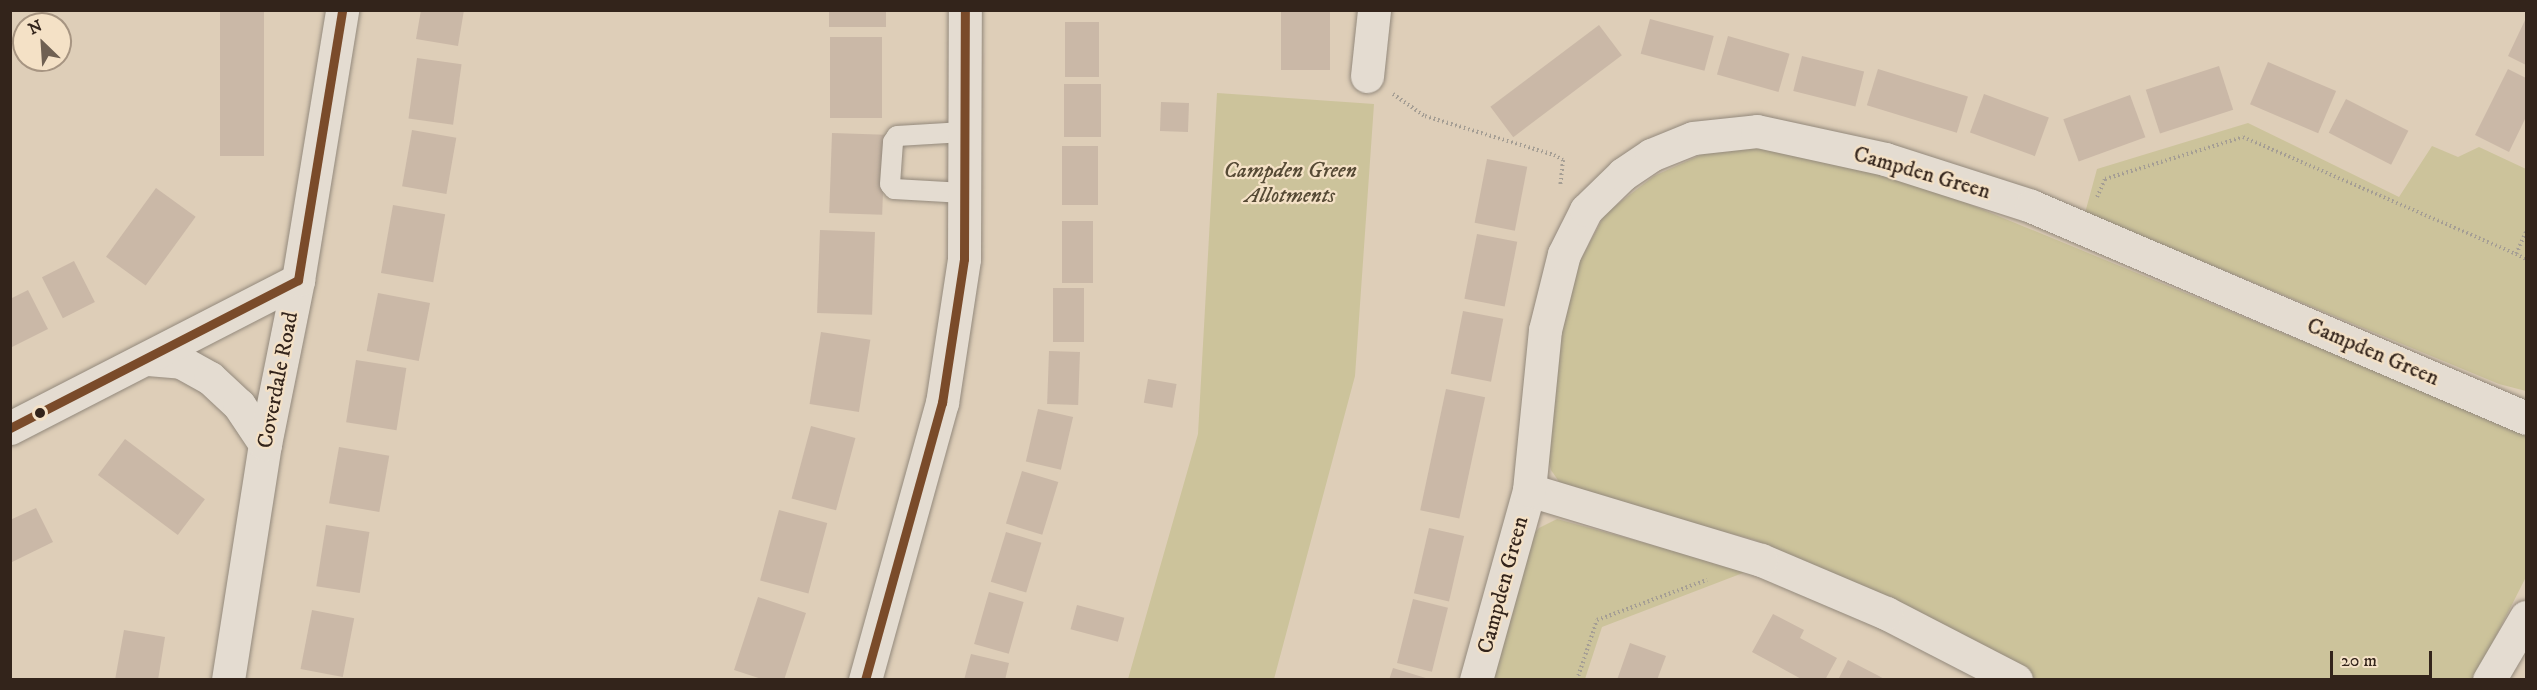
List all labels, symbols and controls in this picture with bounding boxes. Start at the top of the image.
north arrow [12,12,72,72]
text: N [25,16,45,39]
street label: Campden Green [1851,141,1993,205]
park label: Campden Green Allotments [1223,157,1357,208]
street label: Coverdale Road [252,310,304,450]
street label: Campden Green [2303,312,2443,392]
unlabelled marker [34,407,46,419]
street label: Campden Green [1472,513,1534,657]
scale bar [2333,639,2435,677]
text: 20 m [2341,650,2377,672]

